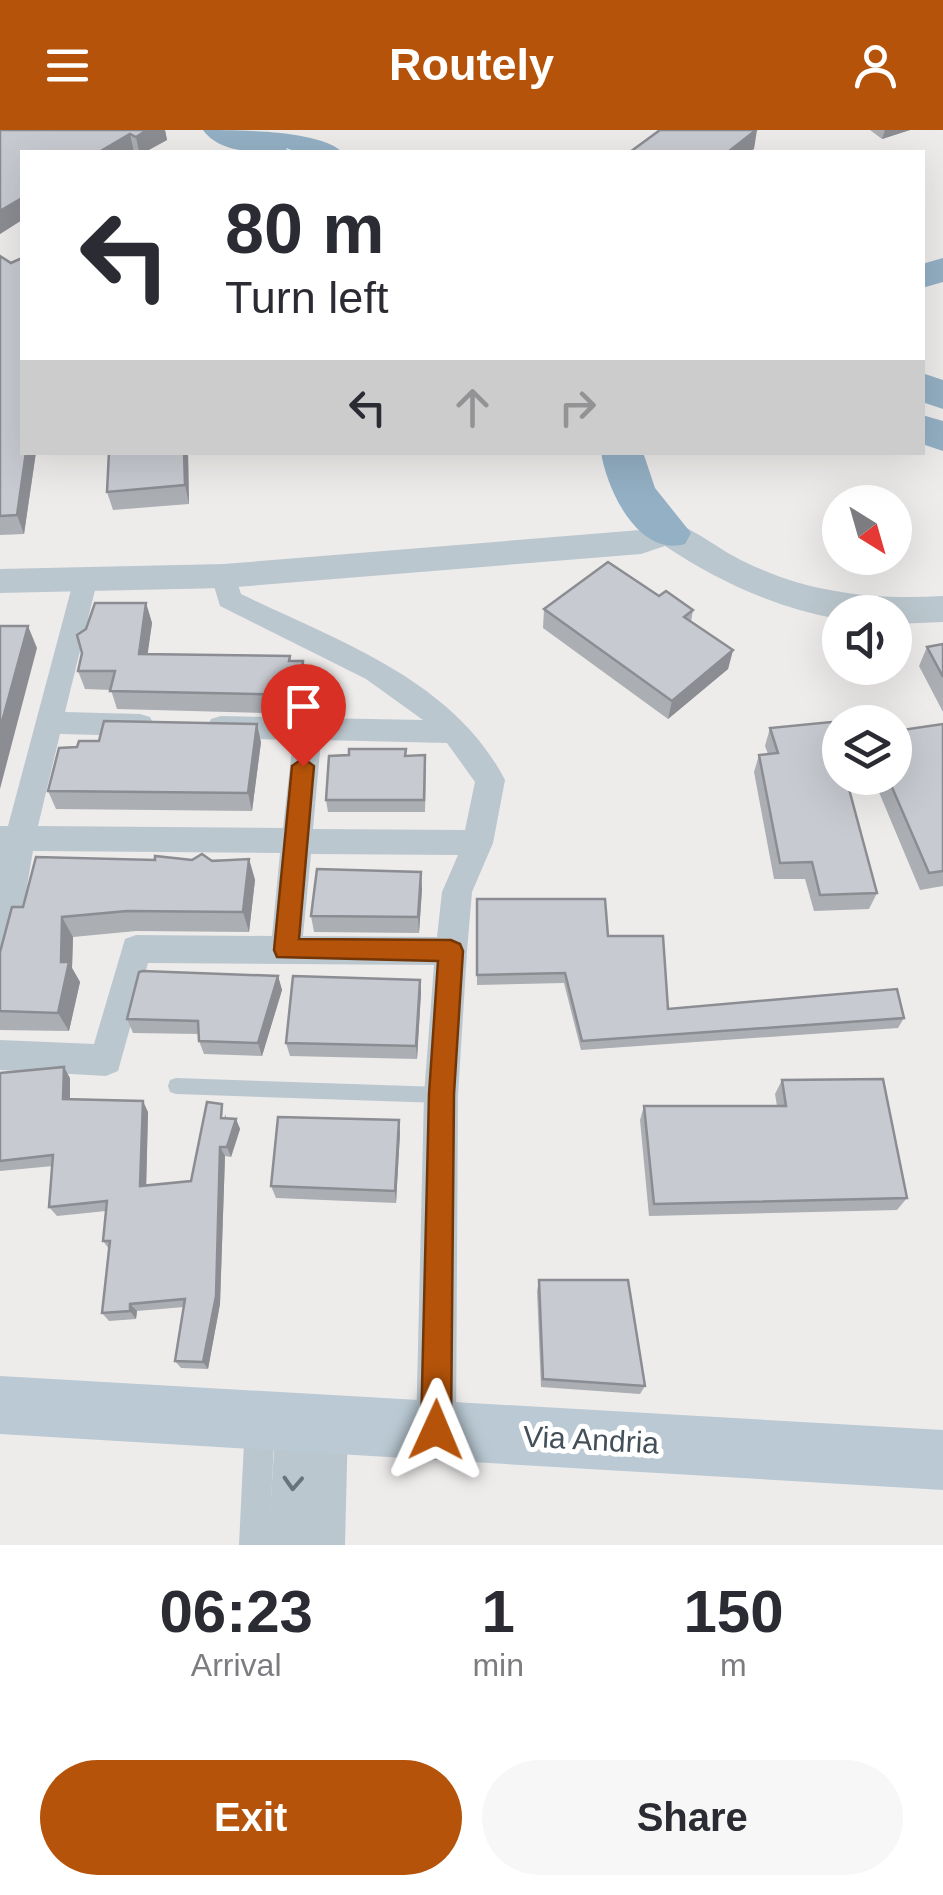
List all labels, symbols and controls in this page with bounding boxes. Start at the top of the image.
icon: menu [40,38,95,93]
icon: person [848,38,903,93]
text: Routely [389,39,554,90]
icon: left [60,190,190,320]
text: 80 m [225,190,385,268]
text: Turn left [225,272,388,323]
icon: left [340,380,395,435]
icon: ahead [445,380,500,435]
icon: right [550,380,605,435]
north arrow [822,485,912,575]
map controls [822,485,912,795]
button: sound [822,595,912,685]
pin [261,664,346,767]
icon: arrive [276,679,331,734]
button: layers [822,705,912,795]
position arrow [384,1378,488,1482]
street label: Via Andria [522,1419,660,1460]
one-way arrow [282,1475,303,1491]
text: 06:23 [159,1578,313,1645]
text: 1 [481,1578,515,1645]
text: 150 [683,1578,784,1645]
text: Arrival [191,1647,282,1683]
text: min [472,1647,524,1683]
text: m [720,1647,747,1683]
button: Exit [40,1760,462,1875]
button: Share [482,1760,903,1875]

